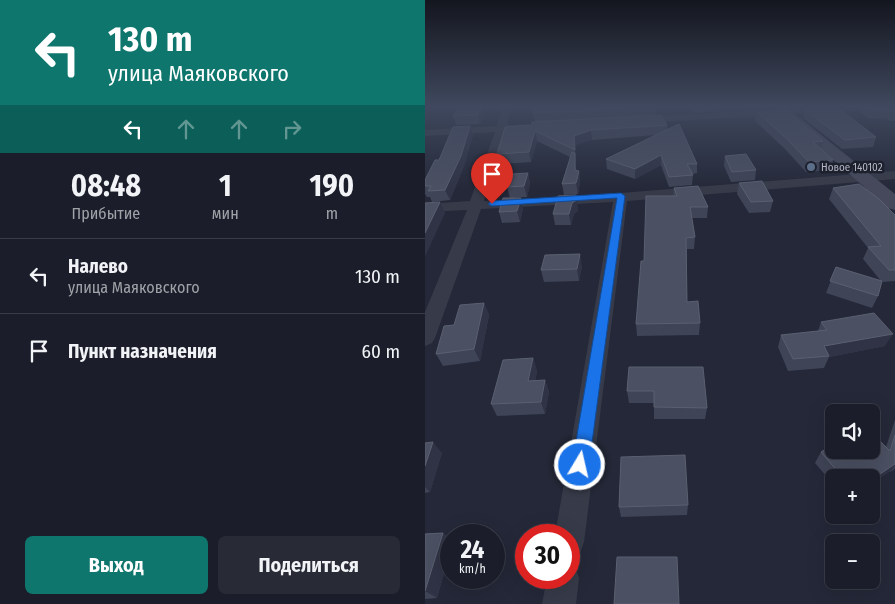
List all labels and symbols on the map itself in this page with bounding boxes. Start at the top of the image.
pin [471,153,513,204]
marker: Новое 140102 [805,161,817,173]
place label: Новое 140102 [821,161,883,174]
position arrow [553,438,605,490]
speed limit sign: 30 [515,524,580,589]

